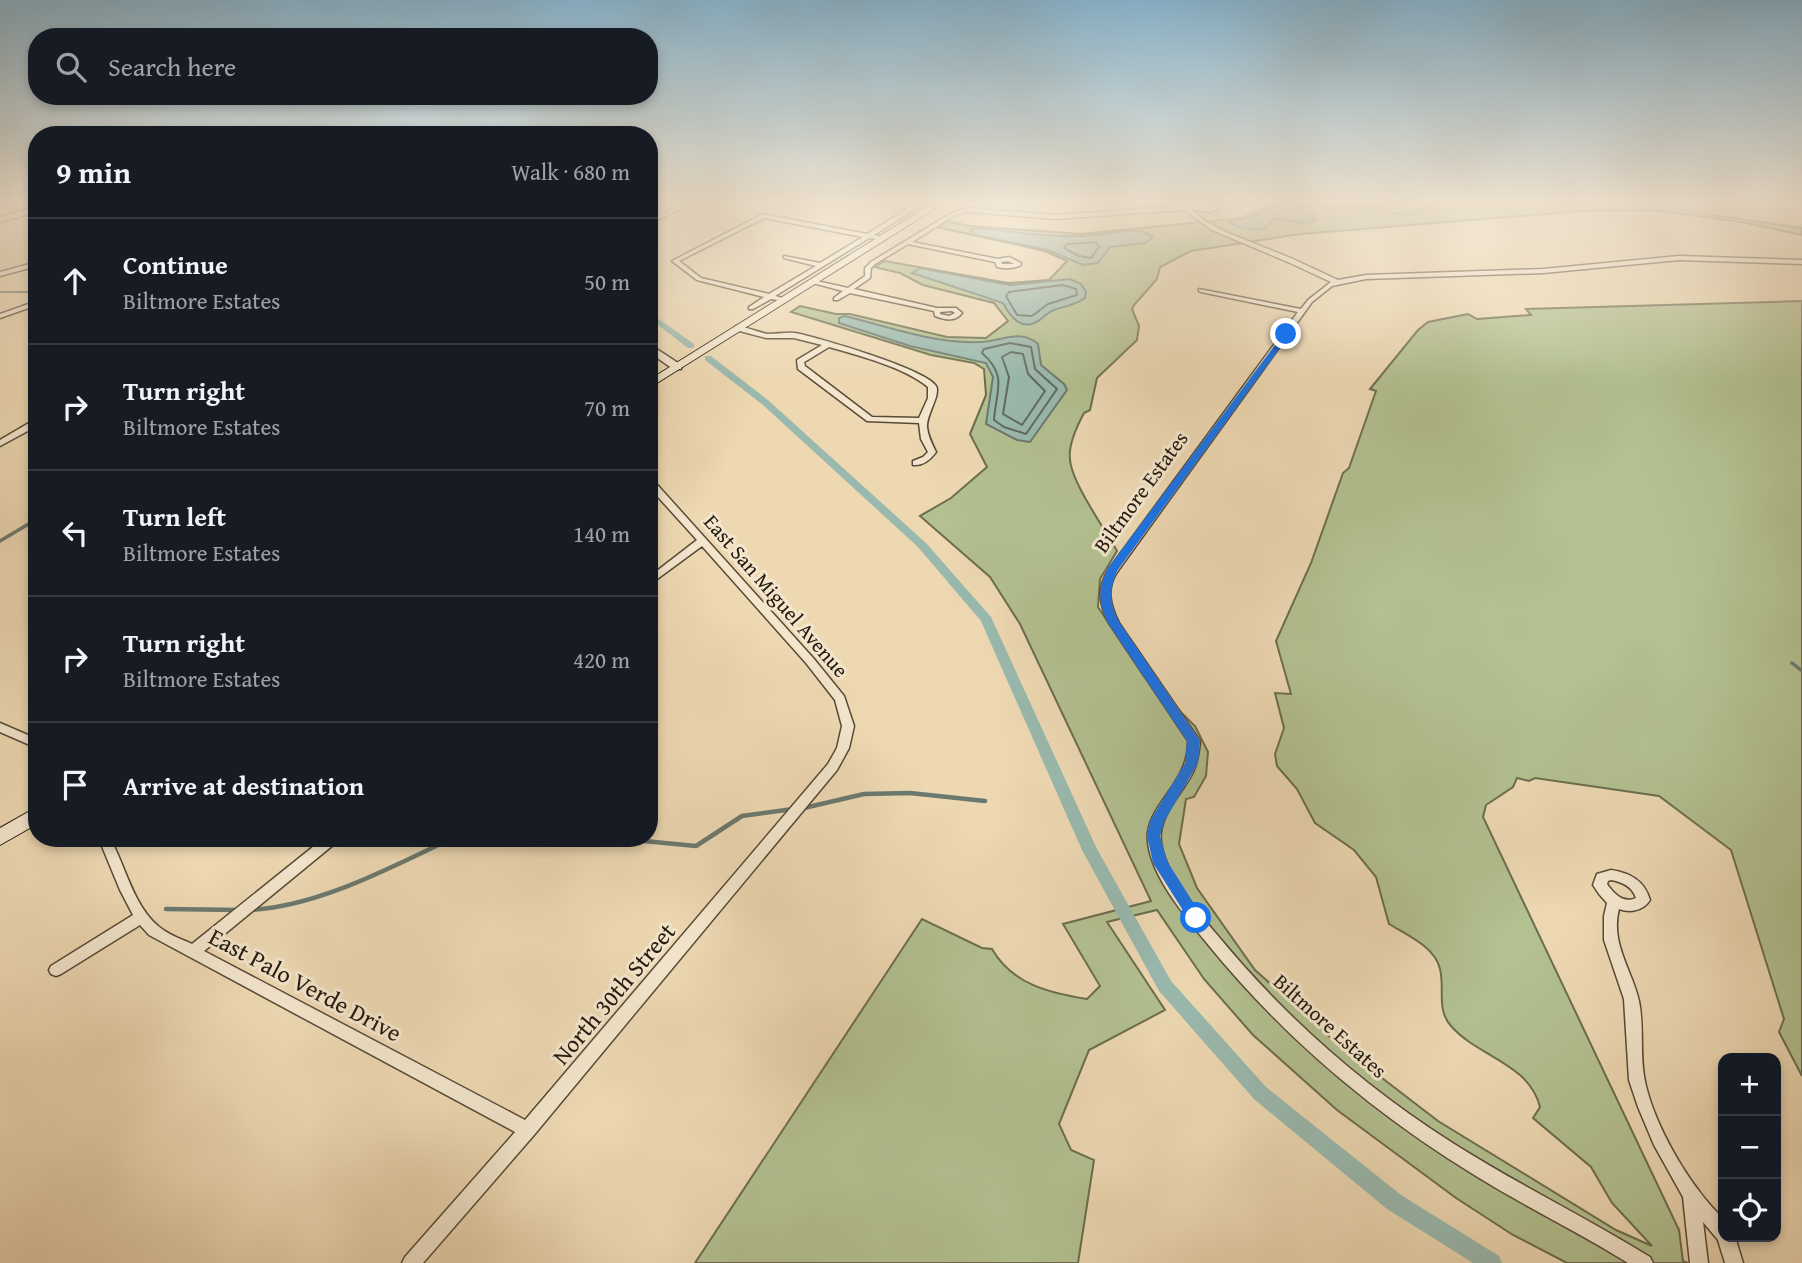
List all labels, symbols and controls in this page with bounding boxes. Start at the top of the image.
search box [28,28,658,105]
text: Search here [108,47,236,86]
icon: search [52,48,90,86]
text: 9 min [56,150,131,194]
text: Walk · 680 m [511,155,630,188]
text: Continue [123,245,228,284]
icon: ahead [56,262,94,300]
text: 50 m [584,265,630,298]
text: Biltmore Estates [123,284,280,317]
route end [1270,318,1301,349]
text: Turn right [123,371,245,410]
icon: right [56,388,94,426]
text: 70 m [584,391,630,424]
text: Biltmore Estates [123,410,280,443]
street label: Biltmore Estates [1086,424,1195,559]
text: Turn left [123,497,226,536]
street label: East San Miguel Avenue [697,507,856,684]
icon: left [56,514,94,552]
text: 140 m [573,517,630,550]
text: Biltmore Estates [123,536,280,569]
text: Turn right [123,623,245,662]
icon: right [56,640,94,678]
text: 420 m [573,643,630,676]
text: Biltmore Estates [123,662,280,695]
icon: arrive [56,766,94,804]
text: Arrive at destination [123,766,364,805]
route start [1180,902,1211,933]
street label: North 30th Street [544,915,684,1072]
street label: East Palo Verde Drive [203,919,408,1050]
street label: Biltmore Estates [1267,966,1394,1085]
map controls [1718,1053,1781,1242]
button: + [1718,1053,1781,1116]
button: − [1718,1116,1781,1179]
button: locate [1718,1179,1781,1242]

